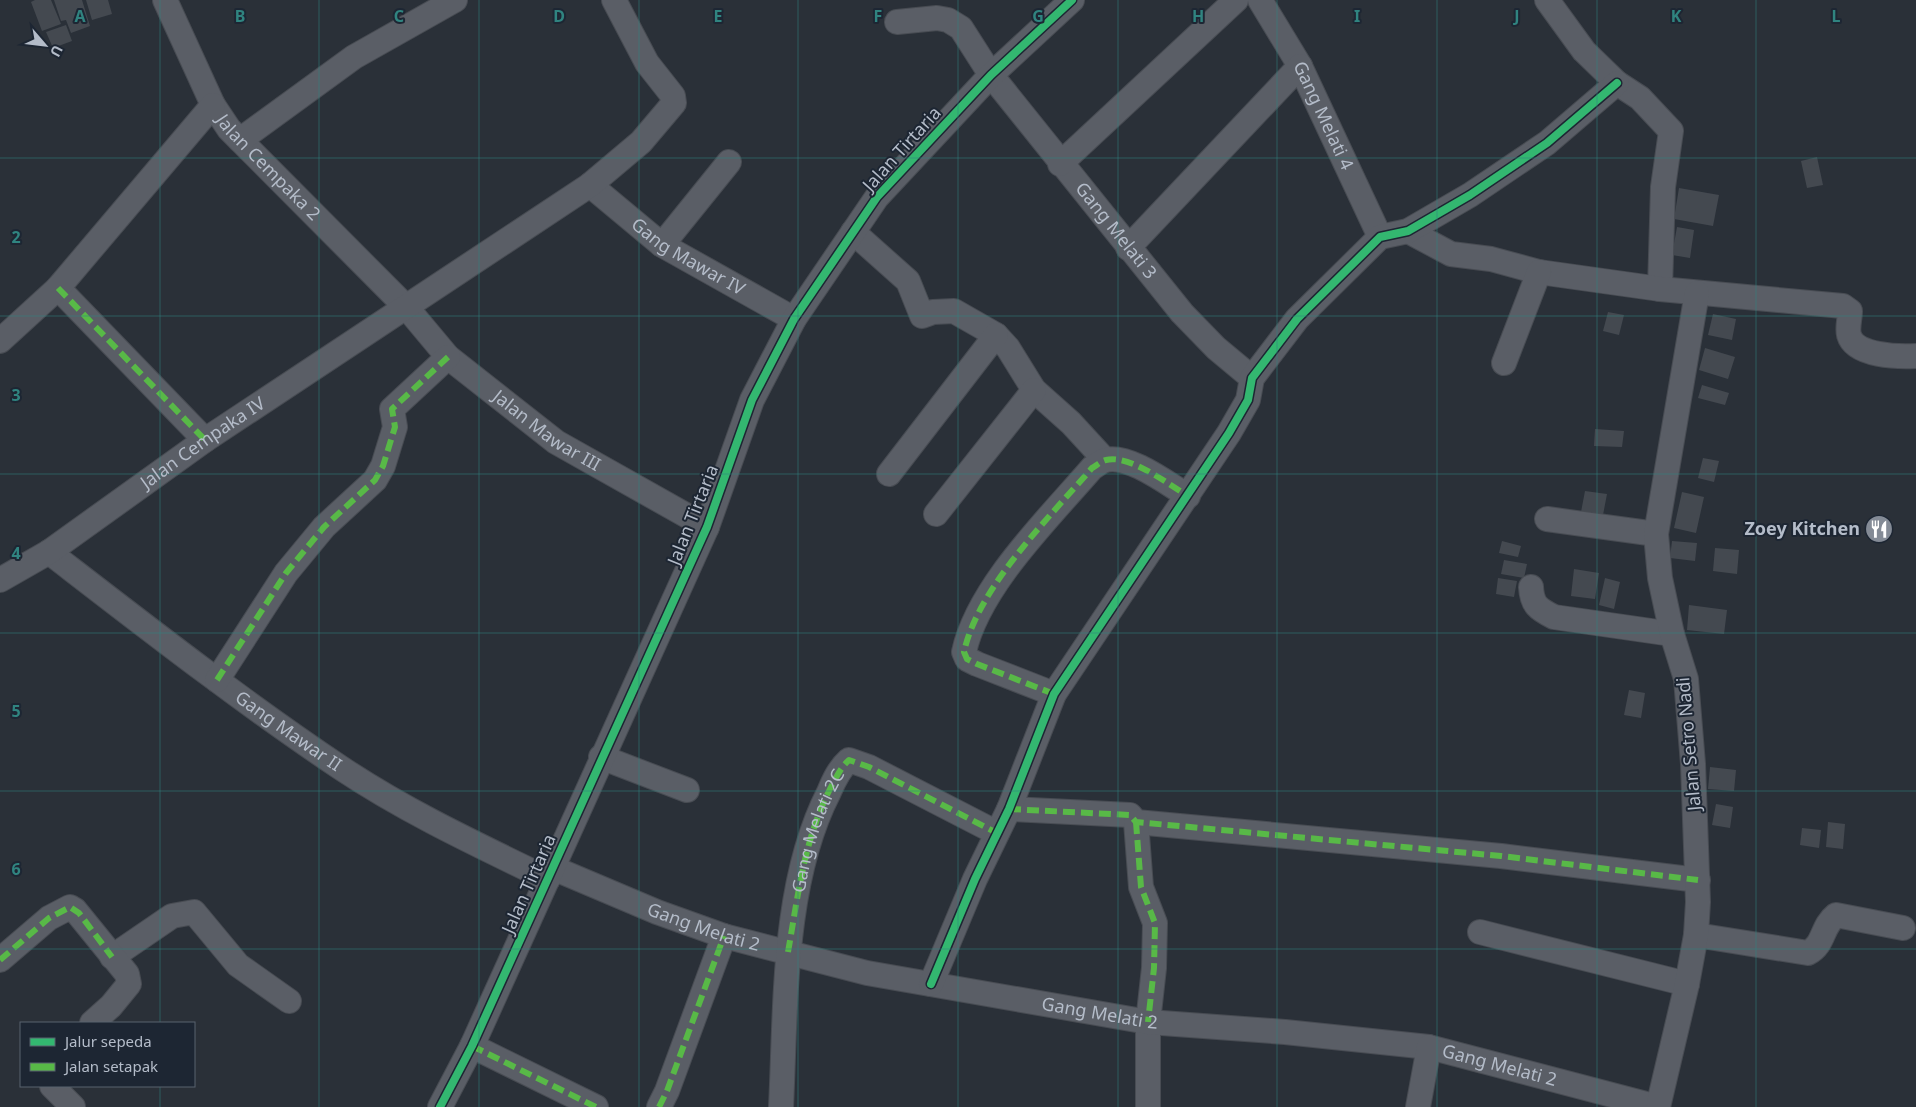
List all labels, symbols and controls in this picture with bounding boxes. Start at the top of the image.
text: A [74,5,86,27]
text: B [235,5,245,27]
text: C [394,5,404,27]
text: D [553,5,565,27]
text: E [714,5,723,27]
text: F [874,5,882,27]
text: G [1032,5,1044,27]
text: H [1192,5,1204,27]
text: I [1354,5,1360,27]
text: J [1512,5,1520,27]
text: K [1671,5,1682,27]
text: L [1832,5,1841,27]
north arrow [20,20,70,70]
text: U [46,42,68,60]
street label: Gang Melati 4 [1288,57,1360,174]
street label: Jalan Tirtaria [855,101,946,197]
street label: Jalan Cempaka 2 [210,107,326,225]
street label: Gang Melati 3 [1071,177,1163,283]
street label: Gang Mawar IV [627,212,750,300]
text: 2 [11,226,21,248]
street label: Jalan Mawar III [487,383,605,476]
text: 3 [11,384,21,406]
street label: Jalan Cempaka IV [133,391,269,495]
street label: Jalan Tirtaria [660,461,723,570]
restaurant icon: Zoey Kitchen [1864,514,1894,544]
place label: Zoey Kitchen [1744,516,1860,540]
text: 4 [11,542,21,564]
street label: Jalan Setro Nadi [1670,676,1706,814]
street label: Gang Mawar II [231,685,347,776]
text: 5 [11,700,21,722]
street label: Gang Melati 2C [785,765,849,894]
street label: Jalan Tirtaria [495,830,561,939]
text: 6 [11,858,21,880]
street label: Gang Melati 2 [644,896,763,956]
street label: Gang Melati 2 [1040,991,1159,1034]
legend [20,1022,195,1087]
text: Jalur sepeda [63,1031,152,1051]
street label: Gang Melati 2 [1440,1038,1560,1091]
text: Jalan setapak [63,1056,158,1076]

